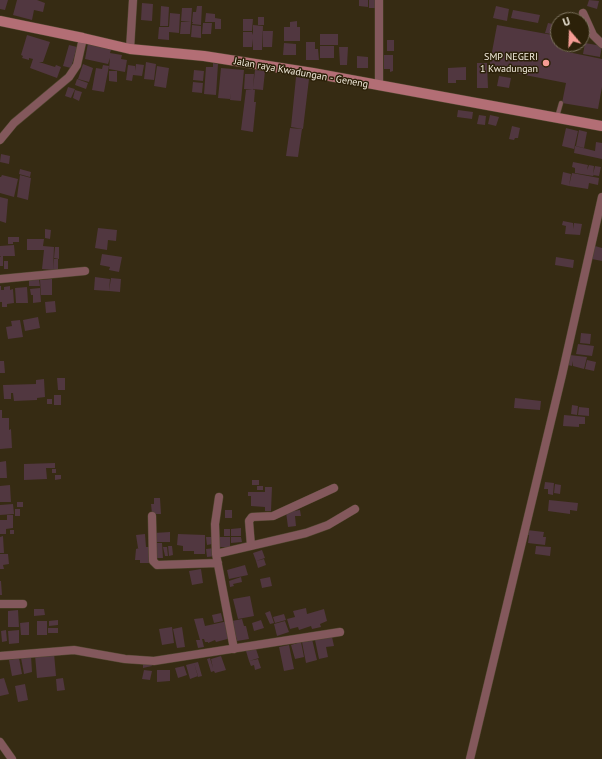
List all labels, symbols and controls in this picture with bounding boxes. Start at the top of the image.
north arrow [550,12,590,52]
text: U [561,14,572,29]
place label: SMP NEGERI 1 Kwadungan [480,51,538,74]
street label: Jalan raya Kwadungan - Geneng [233,55,369,91]
marker: SMP NEGERI 1 Kwadungan [541,58,551,68]

